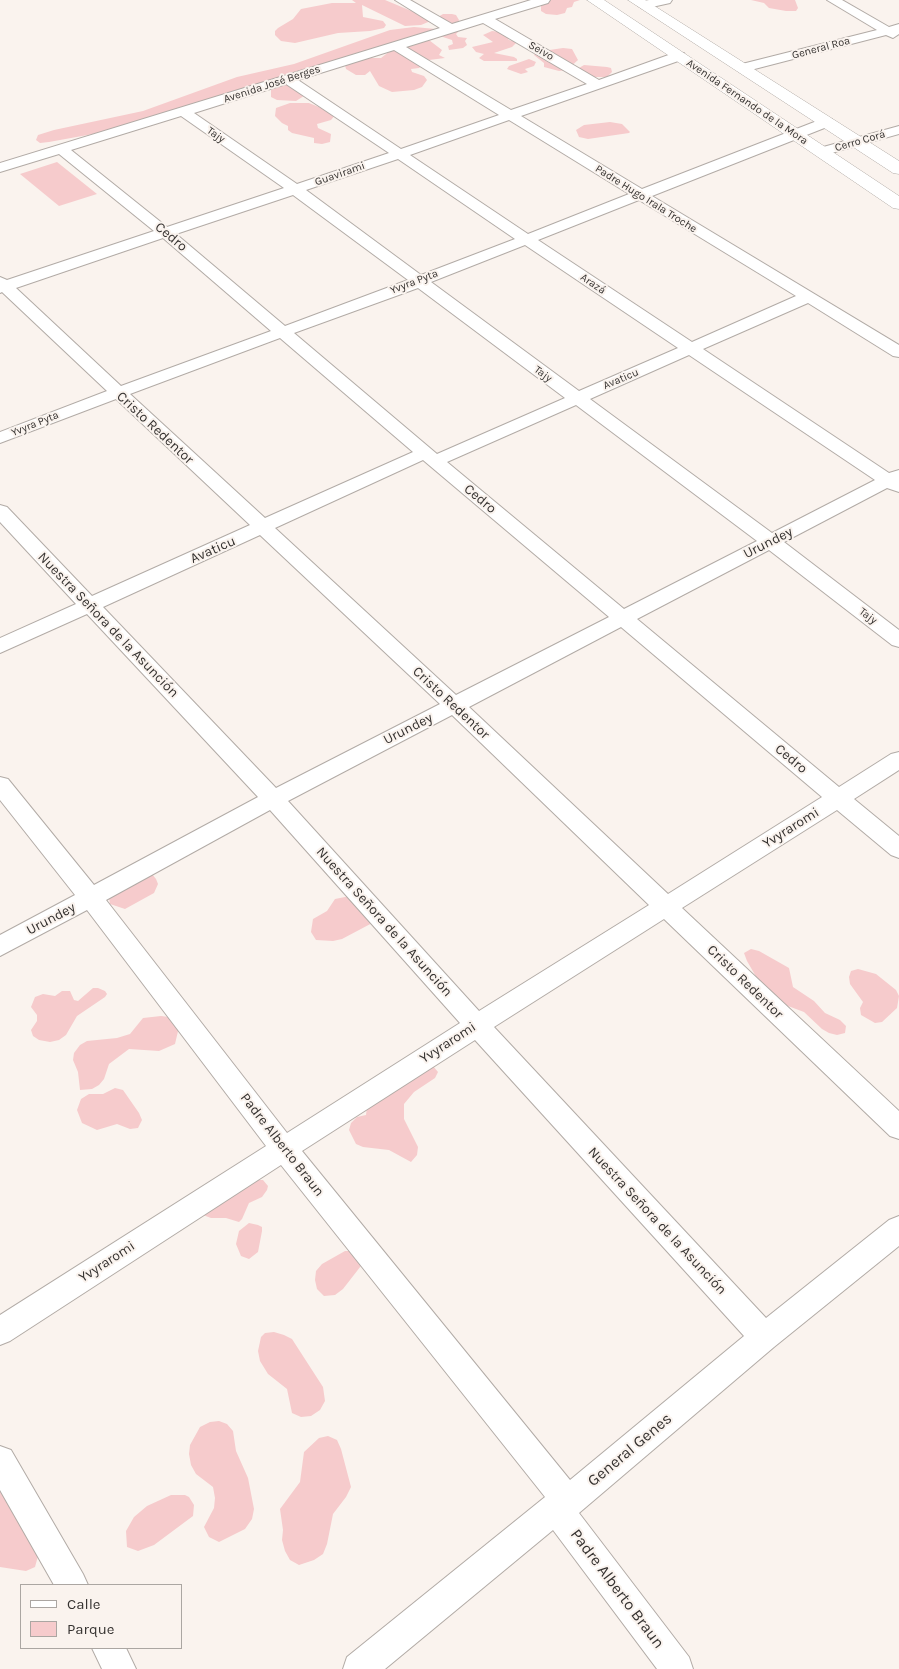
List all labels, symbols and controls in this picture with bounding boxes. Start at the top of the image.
street label: General Roa [791,34,851,62]
street label: Seivo [526,39,556,63]
street label: Avenida Fernando de la Mora [684,56,810,148]
street label: Avenida José Berges [222,62,322,106]
street label: Tajy [204,124,228,146]
street label: Cerro Corá [833,128,887,154]
street label: Guavirami [313,159,367,189]
street label: Padre Hugo Irala Troche [593,162,699,236]
street label: Cedro [152,219,190,255]
street label: Yvyra Pyta [388,267,440,297]
street label: Arazá [578,271,608,297]
street label: Tajy [531,363,555,385]
street label: Avaticu [601,366,641,392]
street label: Cristo Redentor [113,388,197,468]
street label: Yvyra Pyta [9,408,61,440]
street label: Cedro [461,481,499,517]
street label: Urundey [741,523,795,563]
street label: Avaticu [188,533,238,567]
street label: Nuestra Señora de la Asunción [34,549,182,701]
street label: Tajy [856,605,880,627]
street label: Cristo Redentor [409,663,493,743]
street label: Urundey [381,709,435,749]
street label: Cedro [772,741,810,777]
street label: Yvyraromi [760,804,822,852]
street label: Nuestra Señora de la Asunción [312,844,456,1000]
street label: Urundey [24,899,78,939]
street label: Cristo Redentor [704,942,786,1022]
street label: Yvyraromi [417,1019,479,1067]
street label: Padre Alberto Braun [236,1090,328,1200]
street label: Nuestra Señora de la Asunción [584,1144,730,1298]
street label: Yvyraromi [76,1238,138,1286]
street label: General Genes [584,1409,676,1491]
street label: Padre Alberto Braun [566,1526,668,1652]
legend [20,1584,182,1649]
text: Calle [67,1595,101,1613]
text: Parque [67,1620,115,1638]

